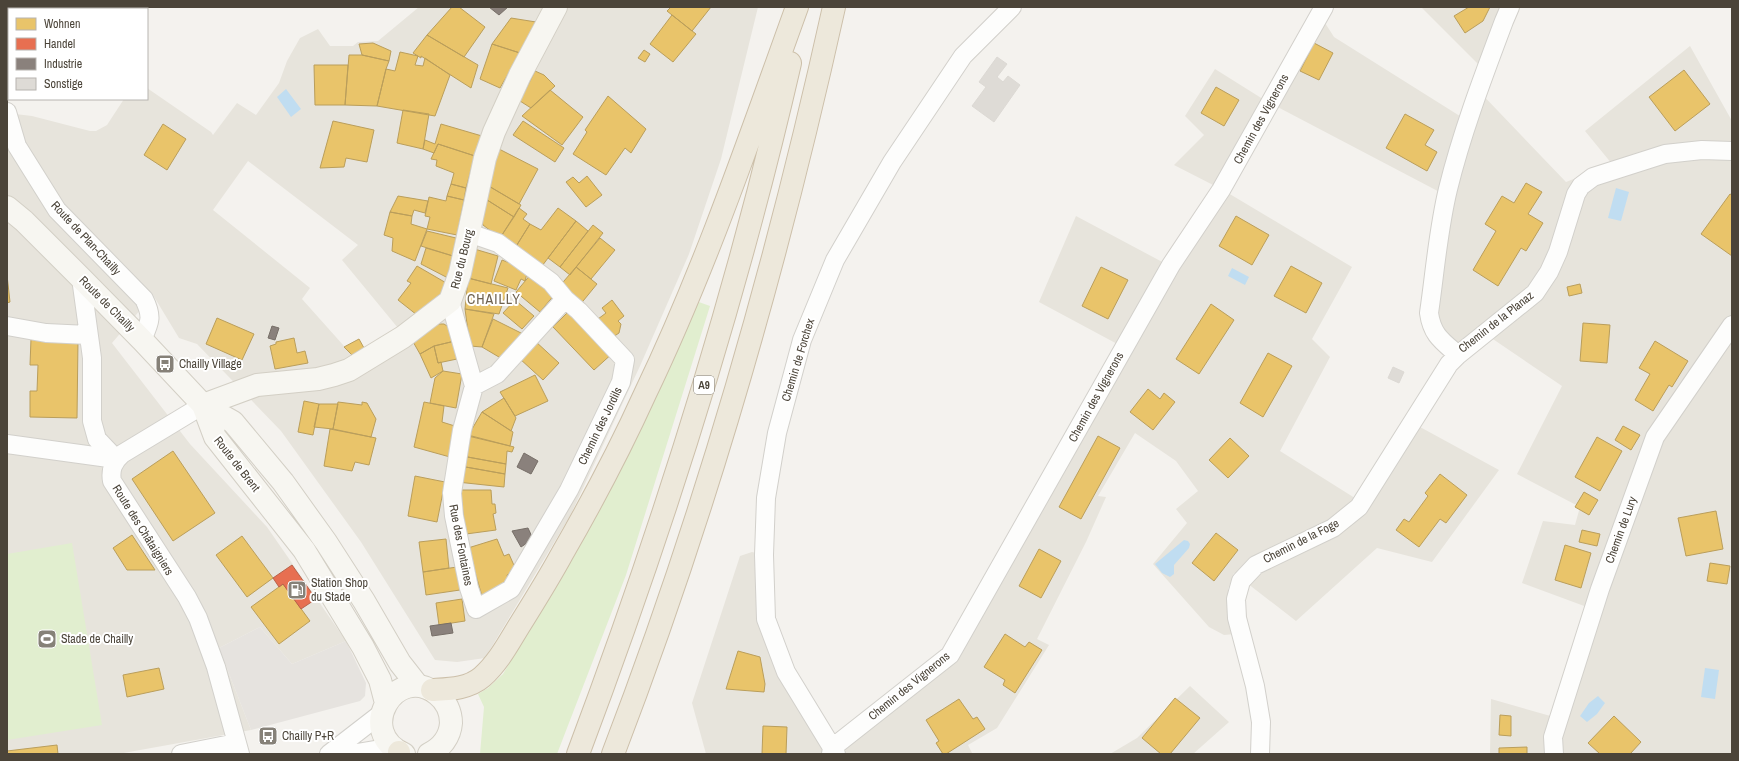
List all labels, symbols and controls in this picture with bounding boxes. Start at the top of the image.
legend [8,8,148,100]
text: Wohnen [44,16,80,32]
text: Handel [44,36,75,52]
text: Industrie [44,56,82,72]
street label: Chemin des Vignerons [1230,71,1292,167]
text: Sonstige [44,76,83,92]
street label: Route de Plan-Chailly [48,198,125,279]
street label: Rue du Bourg [447,227,477,290]
street label: Route de Chailly [76,273,138,335]
street label: Chemin de la Planaz [1455,288,1537,356]
district label: CHAILLY [467,290,521,308]
street label: Chemin de Forchex [778,316,818,403]
street label: Chemin des Vignerons [1065,349,1127,445]
bus stop icon: Chailly Village [154,353,176,375]
place label: Chailly Village [179,356,242,372]
road number: A9 [694,376,714,394]
street label: Chemin des Jordils [574,384,626,468]
street label: Route de Brent [210,433,264,495]
street label: Route des Châtaigniers [109,482,177,578]
street label: Chemin de Lury [1602,494,1641,566]
street label: Rue des Fontaines [445,503,477,587]
street label: Chemin de la Foge [1260,515,1342,567]
place label: Station Shop du Stade [311,575,368,605]
fuel station icon: Station Shop du Stade [286,579,308,601]
sports icon: Stade de Chailly [36,628,58,650]
place label: Stade de Chailly [61,631,133,647]
street label: Chemin des Vignerons [865,648,953,724]
bus stop icon: Chailly P+R [257,725,279,747]
place label: Chailly P+R [282,728,334,744]

